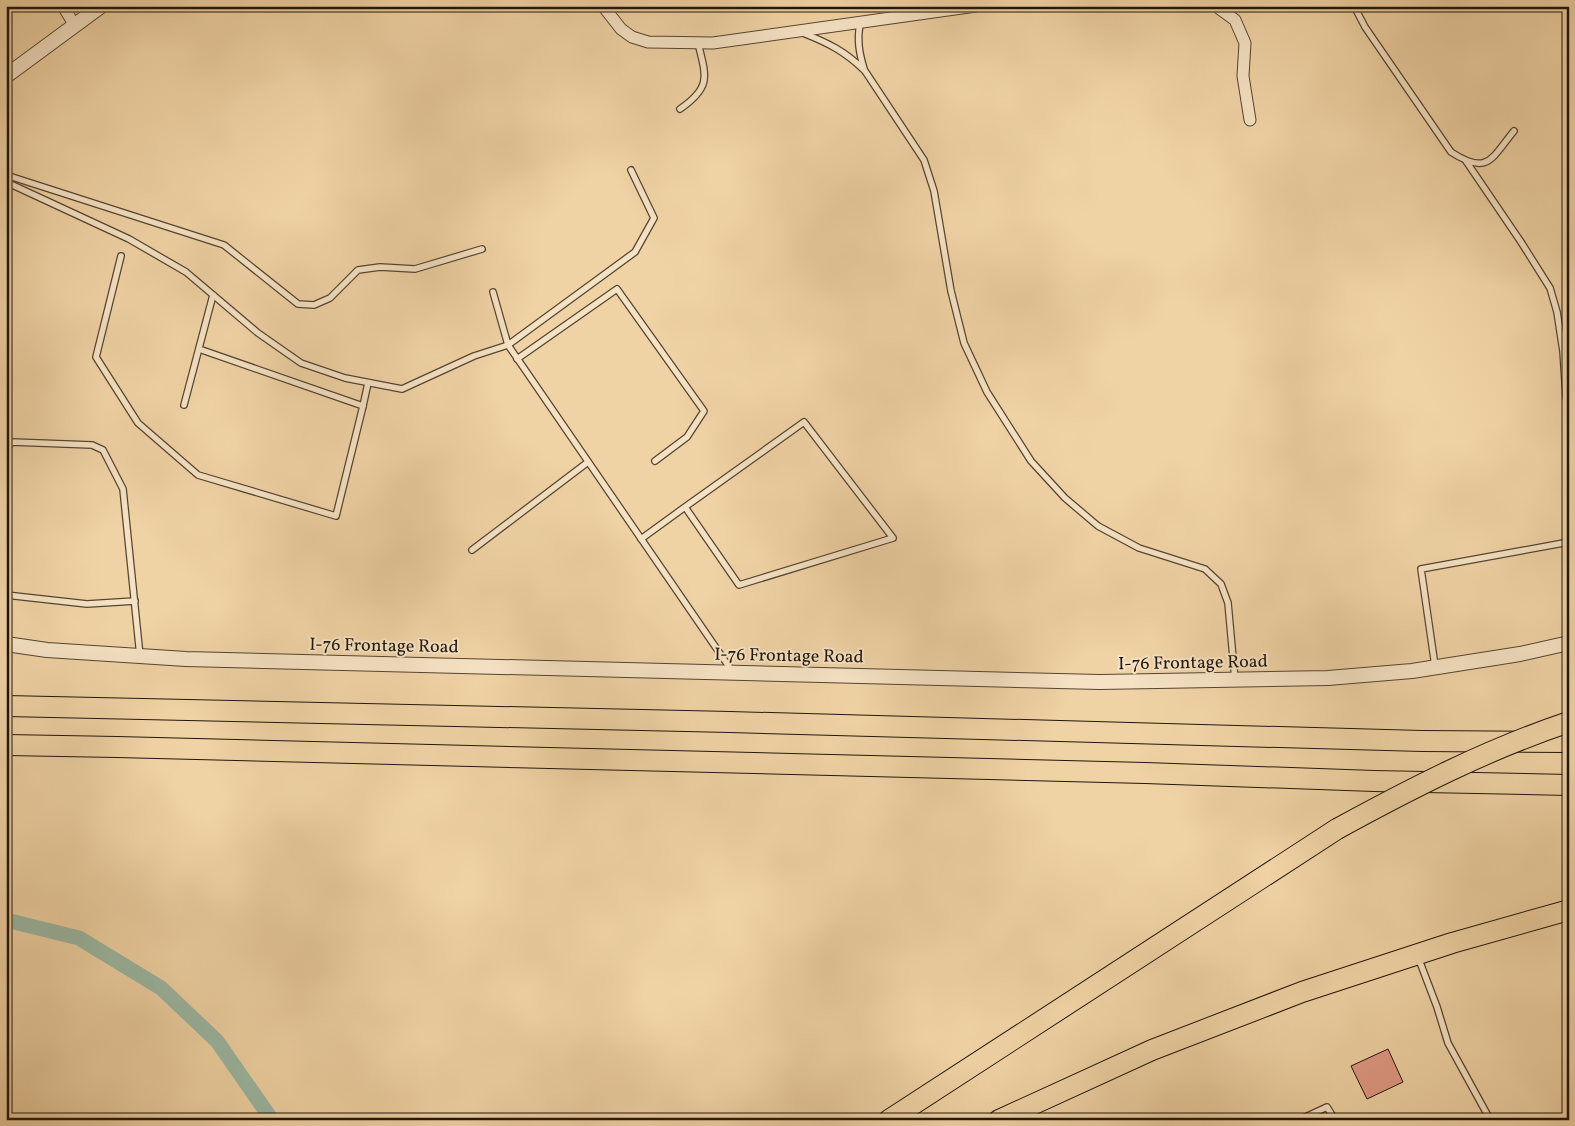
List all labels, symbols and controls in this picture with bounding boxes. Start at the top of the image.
street label: I-76 Frontage Road [309,633,459,660]
street label: I-76 Frontage Road [714,643,864,670]
street label: I-76 Frontage Road [1118,650,1268,677]

